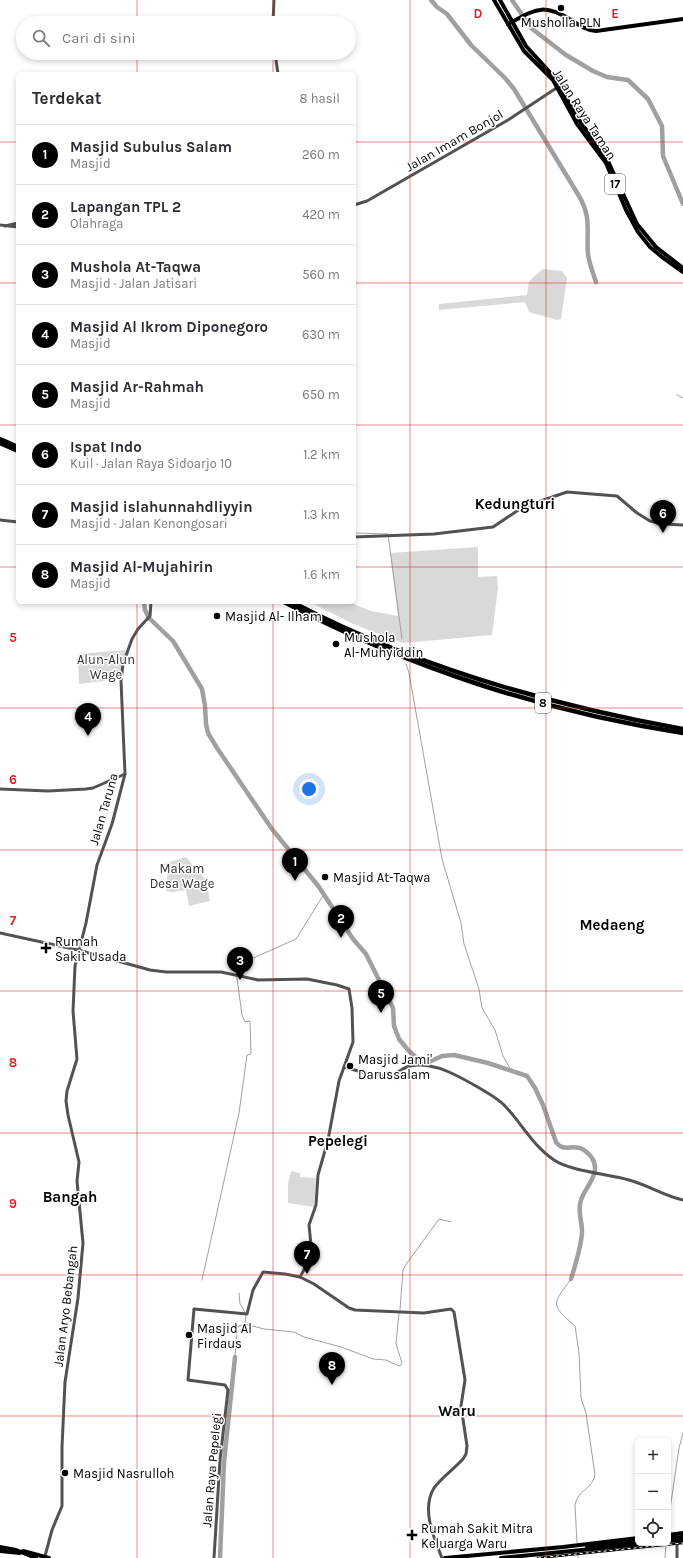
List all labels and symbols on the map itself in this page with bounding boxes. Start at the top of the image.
marker: Musholla PLN [556,3,566,13]
text: D [474,6,483,21]
text: E [611,6,619,21]
place label: Musholla PLN [521,15,601,30]
street label: Jalan Raya Taman [550,66,620,162]
street label: Jalan Imam Bonjol [403,106,506,174]
road number: 17 [605,174,625,194]
district label: Kedungturi [475,495,555,513]
pin: 6 [650,500,676,533]
place label: Masjid Al- Ilham [225,609,322,624]
marker: Masjid Al- Ilham [212,611,222,621]
text: 5 [9,630,17,645]
place label: Mushola Al-Muhyiddin [344,630,423,660]
marker: Mushola Al-Muhyiddin [331,639,341,649]
park label: Alun-Alun Wage [77,652,135,682]
road number: 8 [535,693,551,713]
pin: 4 [75,703,101,736]
street label: Jalan Taruna [86,771,121,847]
text: 6 [9,772,17,787]
your location [299,779,319,799]
pin: 1 [282,848,308,881]
park label: Makam Desa Wage [150,861,215,891]
place label: Masjid At-Taqwa [333,870,430,886]
marker: Masjid At-Taqwa [320,872,330,882]
pin: 2 [328,905,354,938]
text: 7 [10,913,17,928]
district label: Medaeng [579,916,645,934]
place label: Rumah Sakit Usada [55,934,127,964]
marker: Rumah Sakit Usada [40,942,52,954]
pin: 3 [227,947,253,980]
pin: 5 [368,980,394,1013]
place label: Masjid Jami' Darussalam [358,1052,432,1082]
text: 8 [9,1055,17,1070]
marker: Masjid Jami' Darussalam [345,1061,355,1071]
district label: Pepelegi [308,1132,368,1150]
district label: Bangah [43,1188,97,1206]
text: 9 [9,1196,17,1211]
pin: 7 [294,1241,320,1274]
street label: Jalan Aryo Bebangah [51,1244,80,1368]
place label: Masjid Al Firdaus [197,1321,252,1351]
marker: Masjid Al Firdaus [184,1330,194,1340]
pin: 8 [319,1352,345,1385]
district label: Waru [438,1402,476,1420]
street label: Jalan Raya Pepelegi [199,1412,224,1528]
place label: Masjid Nasrulloh [73,1466,174,1481]
marker: Masjid Nasrulloh [60,1468,70,1478]
place label: Rumah Sakit Mitra Keluarga Waru [421,1521,533,1551]
marker: Rumah Sakit Mitra Keluarga Waru [406,1529,418,1541]

